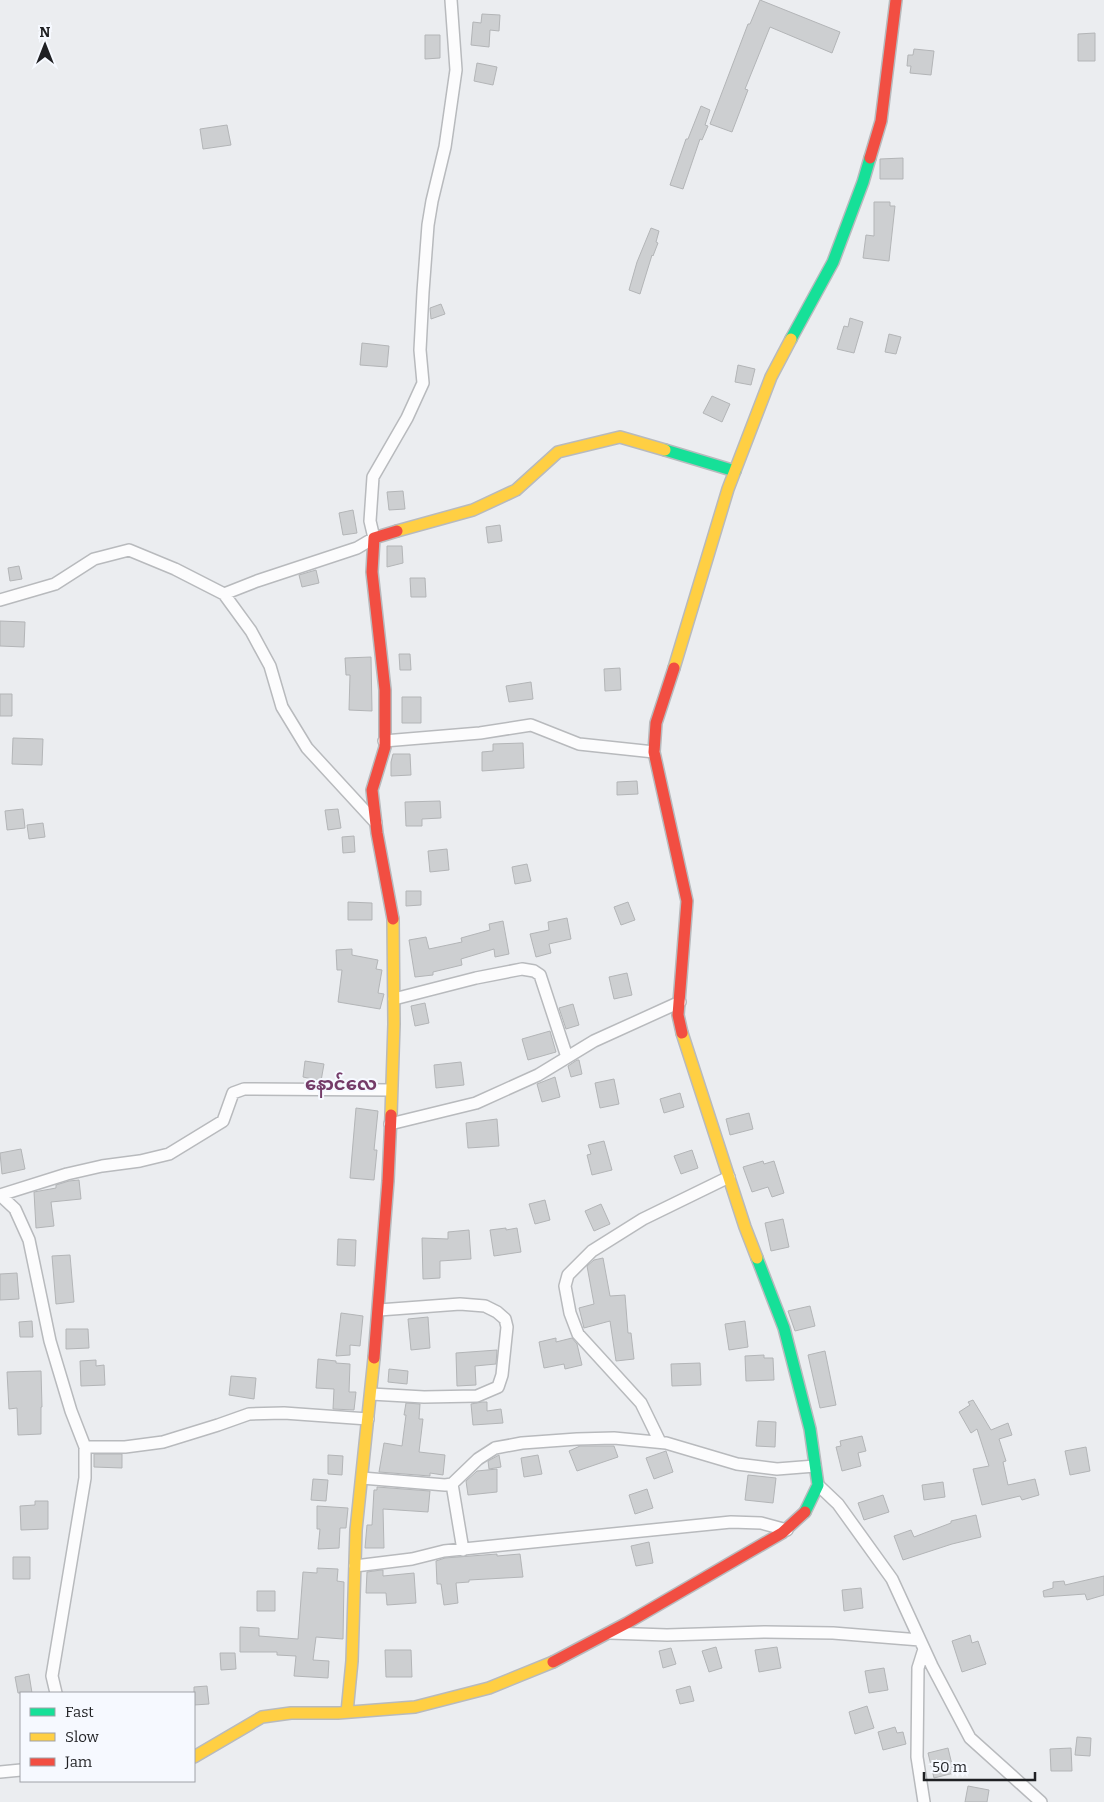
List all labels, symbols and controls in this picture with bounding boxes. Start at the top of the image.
north arrow [20,20,70,70]
text: N [40,24,51,41]
district label: နောင်လေ [305,1072,377,1098]
legend [20,1692,195,1782]
text: Fast [65,1703,94,1721]
text: Slow [65,1728,100,1746]
scale bar [924,1750,1035,1782]
text: Jam [64,1753,93,1771]
text: 50 m [932,1758,968,1776]

